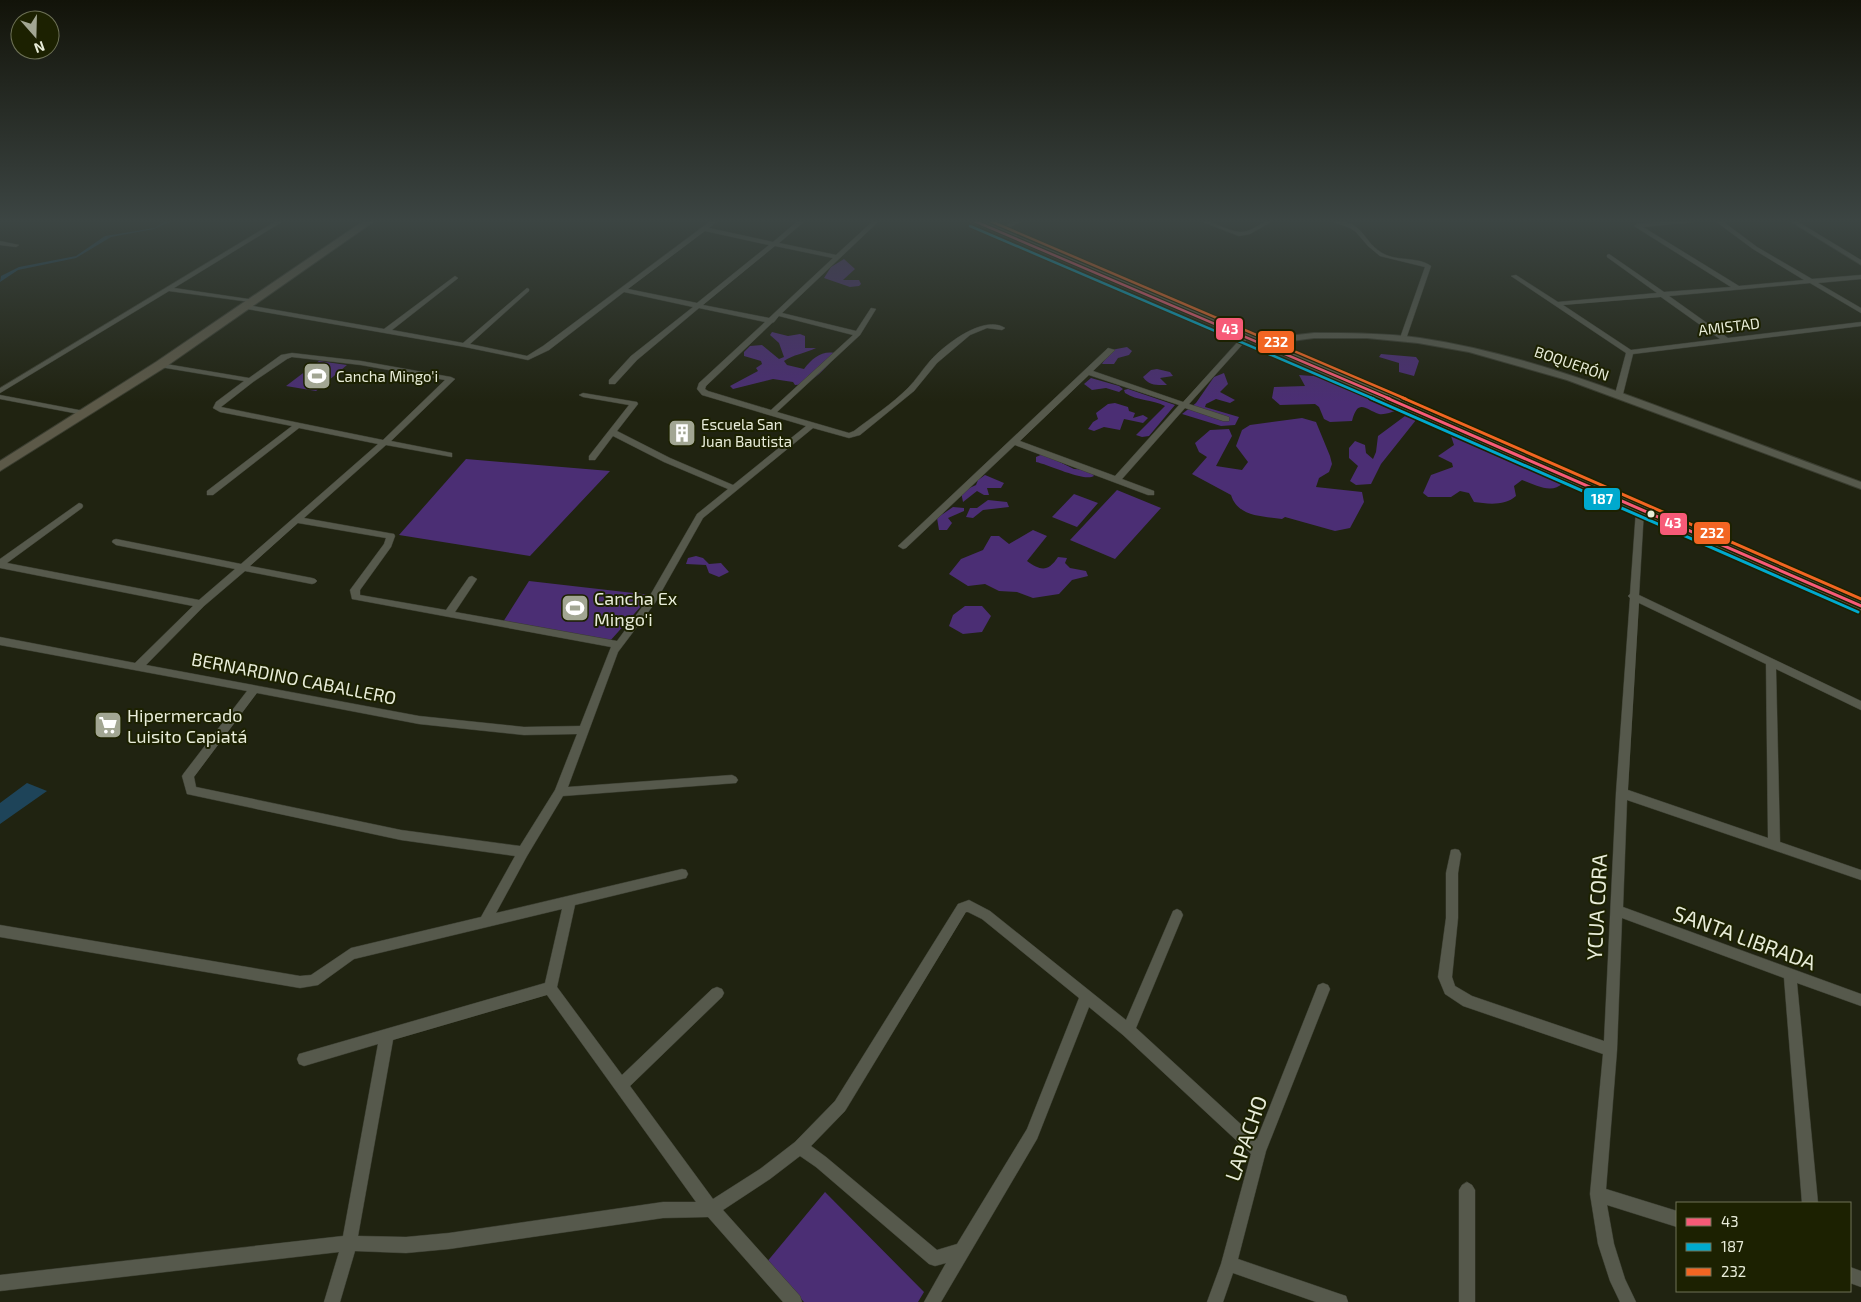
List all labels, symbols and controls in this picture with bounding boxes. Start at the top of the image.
north arrow [10,10,60,60]
text: N [32,38,47,57]
street label: AMISTAD [1697,313,1761,339]
line badge: 43 [1215,317,1244,341]
text: 43 [1222,320,1238,337]
line badge: 232 [1257,330,1295,354]
text: 232 [1264,333,1288,350]
street label: BOQUERÓN [1532,342,1612,385]
sports icon: Cancha Mingo'i [302,361,332,391]
place label: Cancha Mingo'i [336,367,438,385]
place label: Escuela San Juan Bautista [701,415,792,450]
building icon: Escuela San Juan Bautista [667,418,697,448]
line badge: 187 [1583,487,1621,511]
text: 187 [1591,490,1614,507]
unlabelled marker [1646,509,1656,519]
line badge: 43 [1659,512,1688,536]
text: 43 [1665,514,1681,531]
line badge: 232 [1693,521,1731,545]
text: 232 [1700,524,1724,541]
place label: Cancha Ex Mingo'i [594,587,678,630]
sports icon: Cancha Ex Mingo'i [560,593,590,623]
street label: BERNARDINO CABALLERO [190,647,398,709]
place label: Hipermercado Luisito Capiatá [127,704,247,747]
supermarket icon: Hipermercado Luisito Capiatá [93,710,123,740]
street label: YCUA CORA [1581,853,1611,961]
street label: SANTA LIBRADA [1670,900,1820,974]
street label: LAPACHO [1219,1092,1271,1184]
legend [1676,1202,1851,1292]
text: 43 [1721,1212,1739,1230]
text: 187 [1721,1237,1744,1255]
text: 232 [1721,1262,1746,1280]

